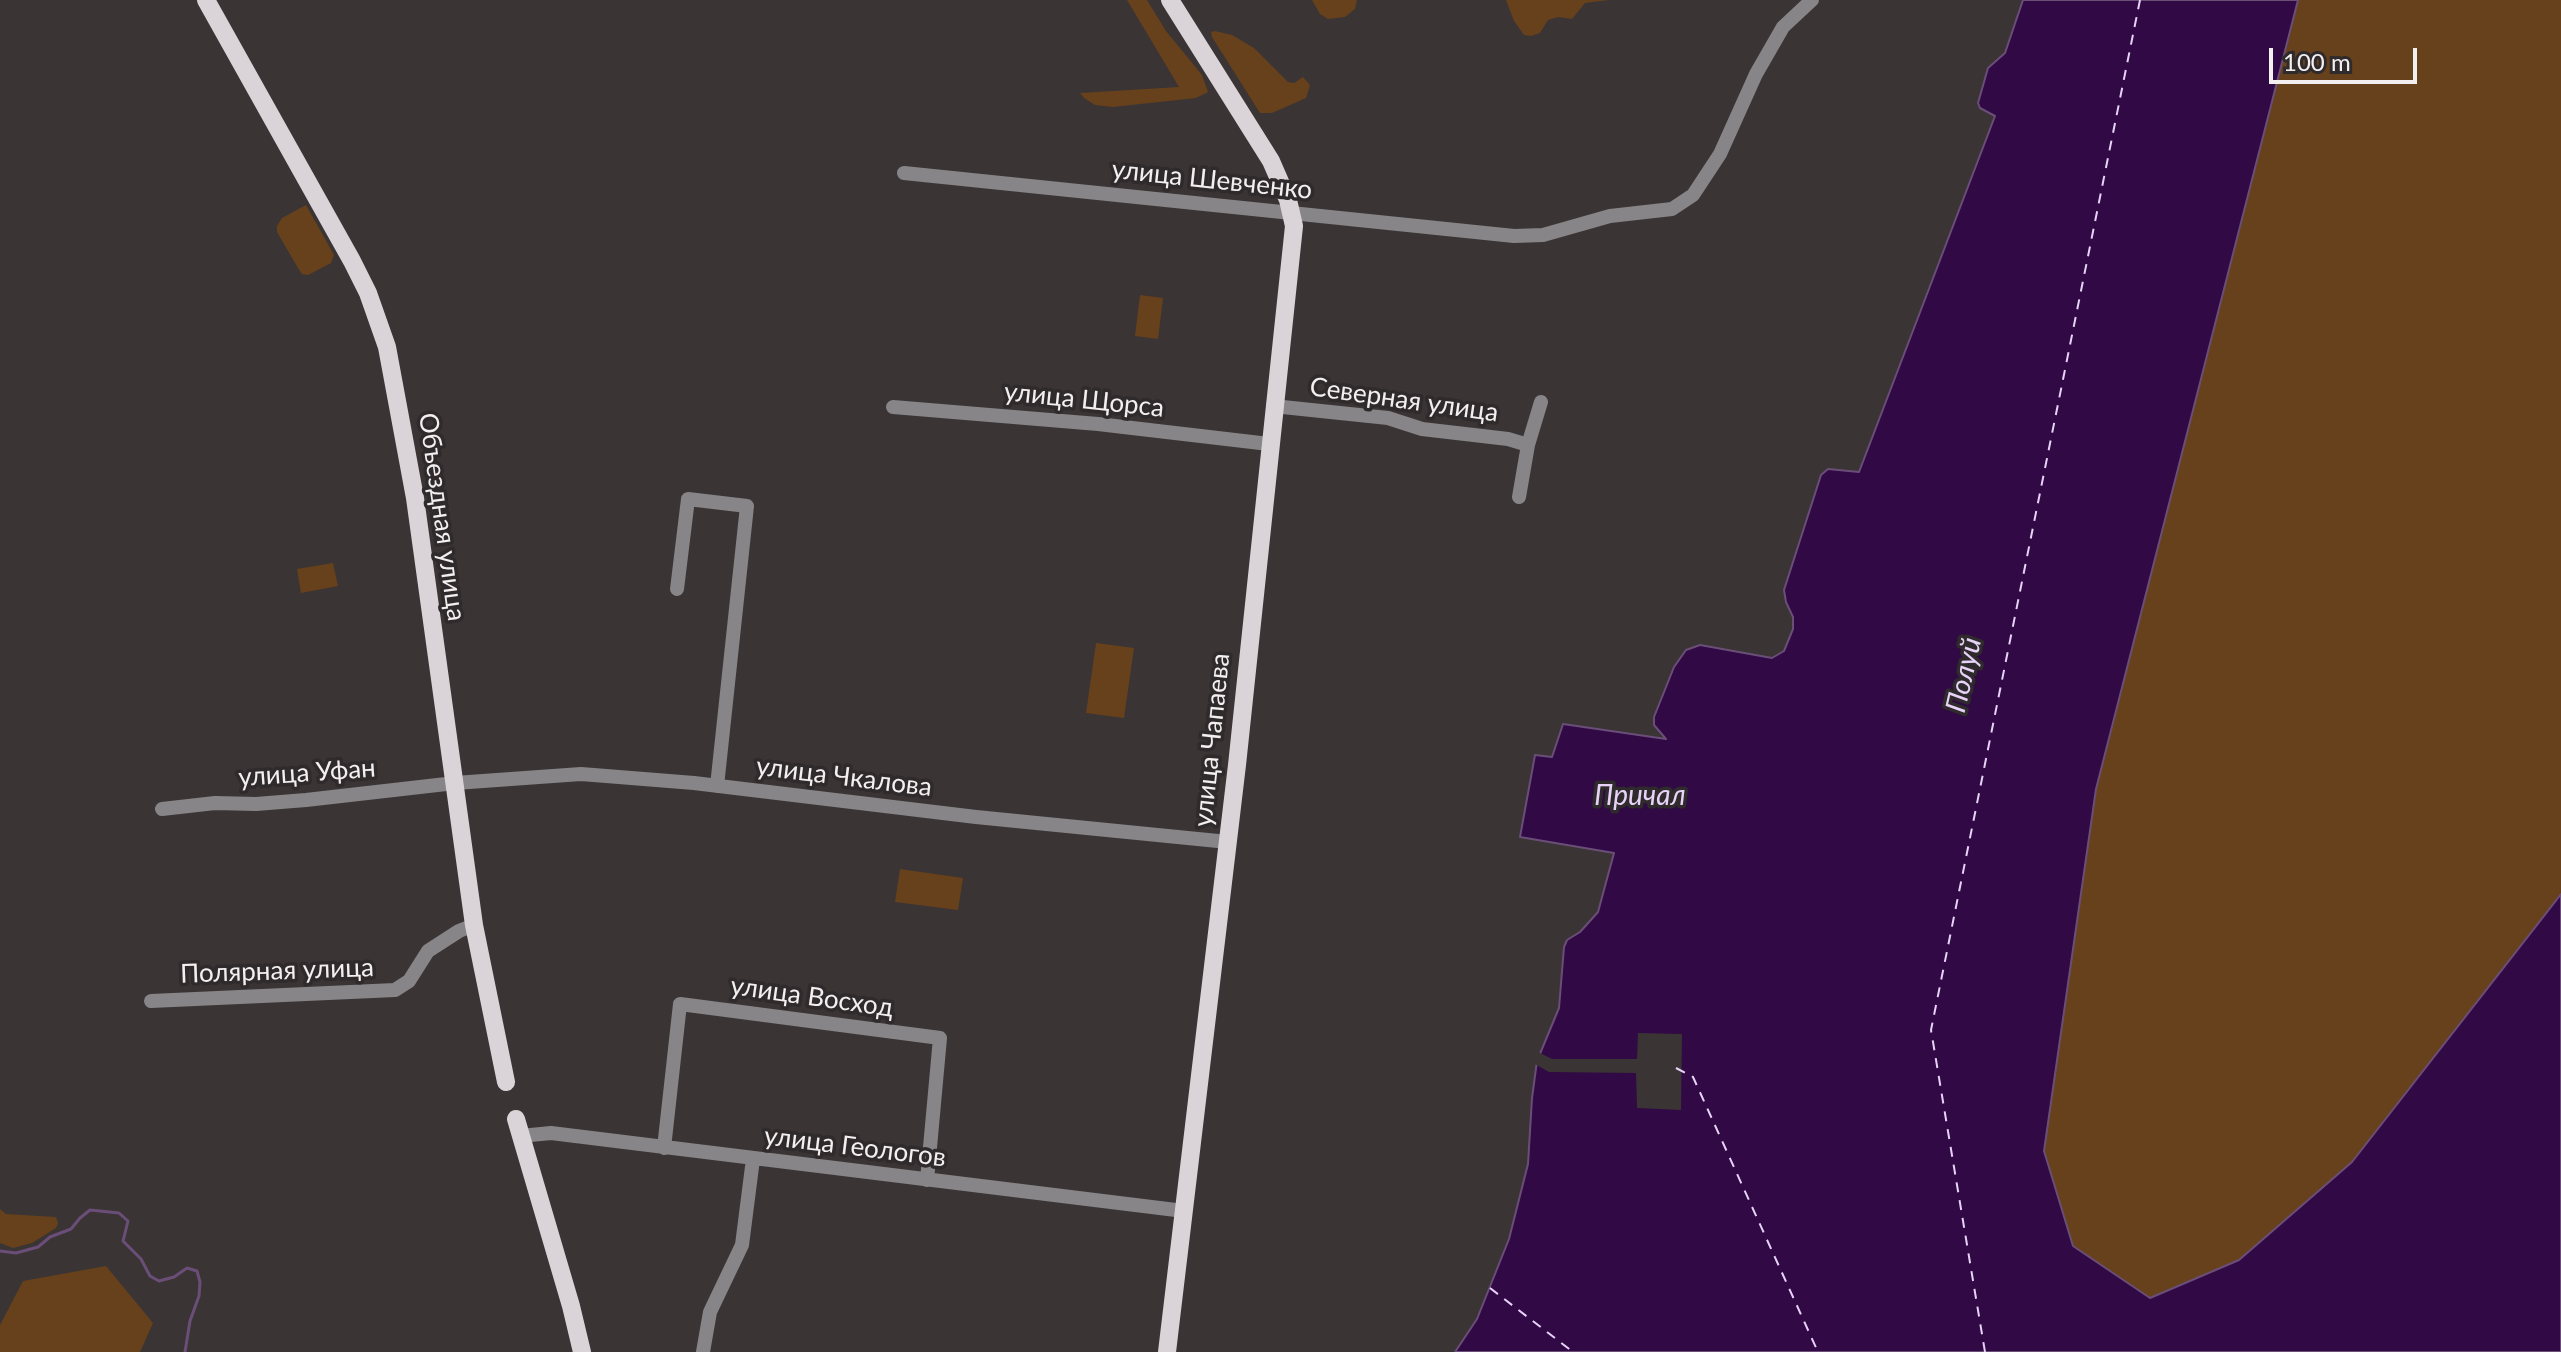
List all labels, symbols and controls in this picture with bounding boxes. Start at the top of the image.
scale bar [2273,32,2421,82]
text: 100 m [2283,47,2351,76]
street label: улица Шевченко [1110,154,1314,206]
street label: Северная улица [1308,371,1500,429]
street label: улица Щорса [1002,376,1166,424]
street label: Объездная улица [412,411,472,623]
water label: Полуй [1939,634,1989,716]
street label: улица Чапаева [1187,652,1237,828]
street label: улица Чкалова [754,751,934,803]
street label: улица Уфан [237,753,377,793]
water label: Причал [1594,779,1686,813]
street label: Полярная улица [180,952,374,990]
street label: улица Восход [729,970,895,1024]
street label: улица Геологов [762,1120,948,1174]

